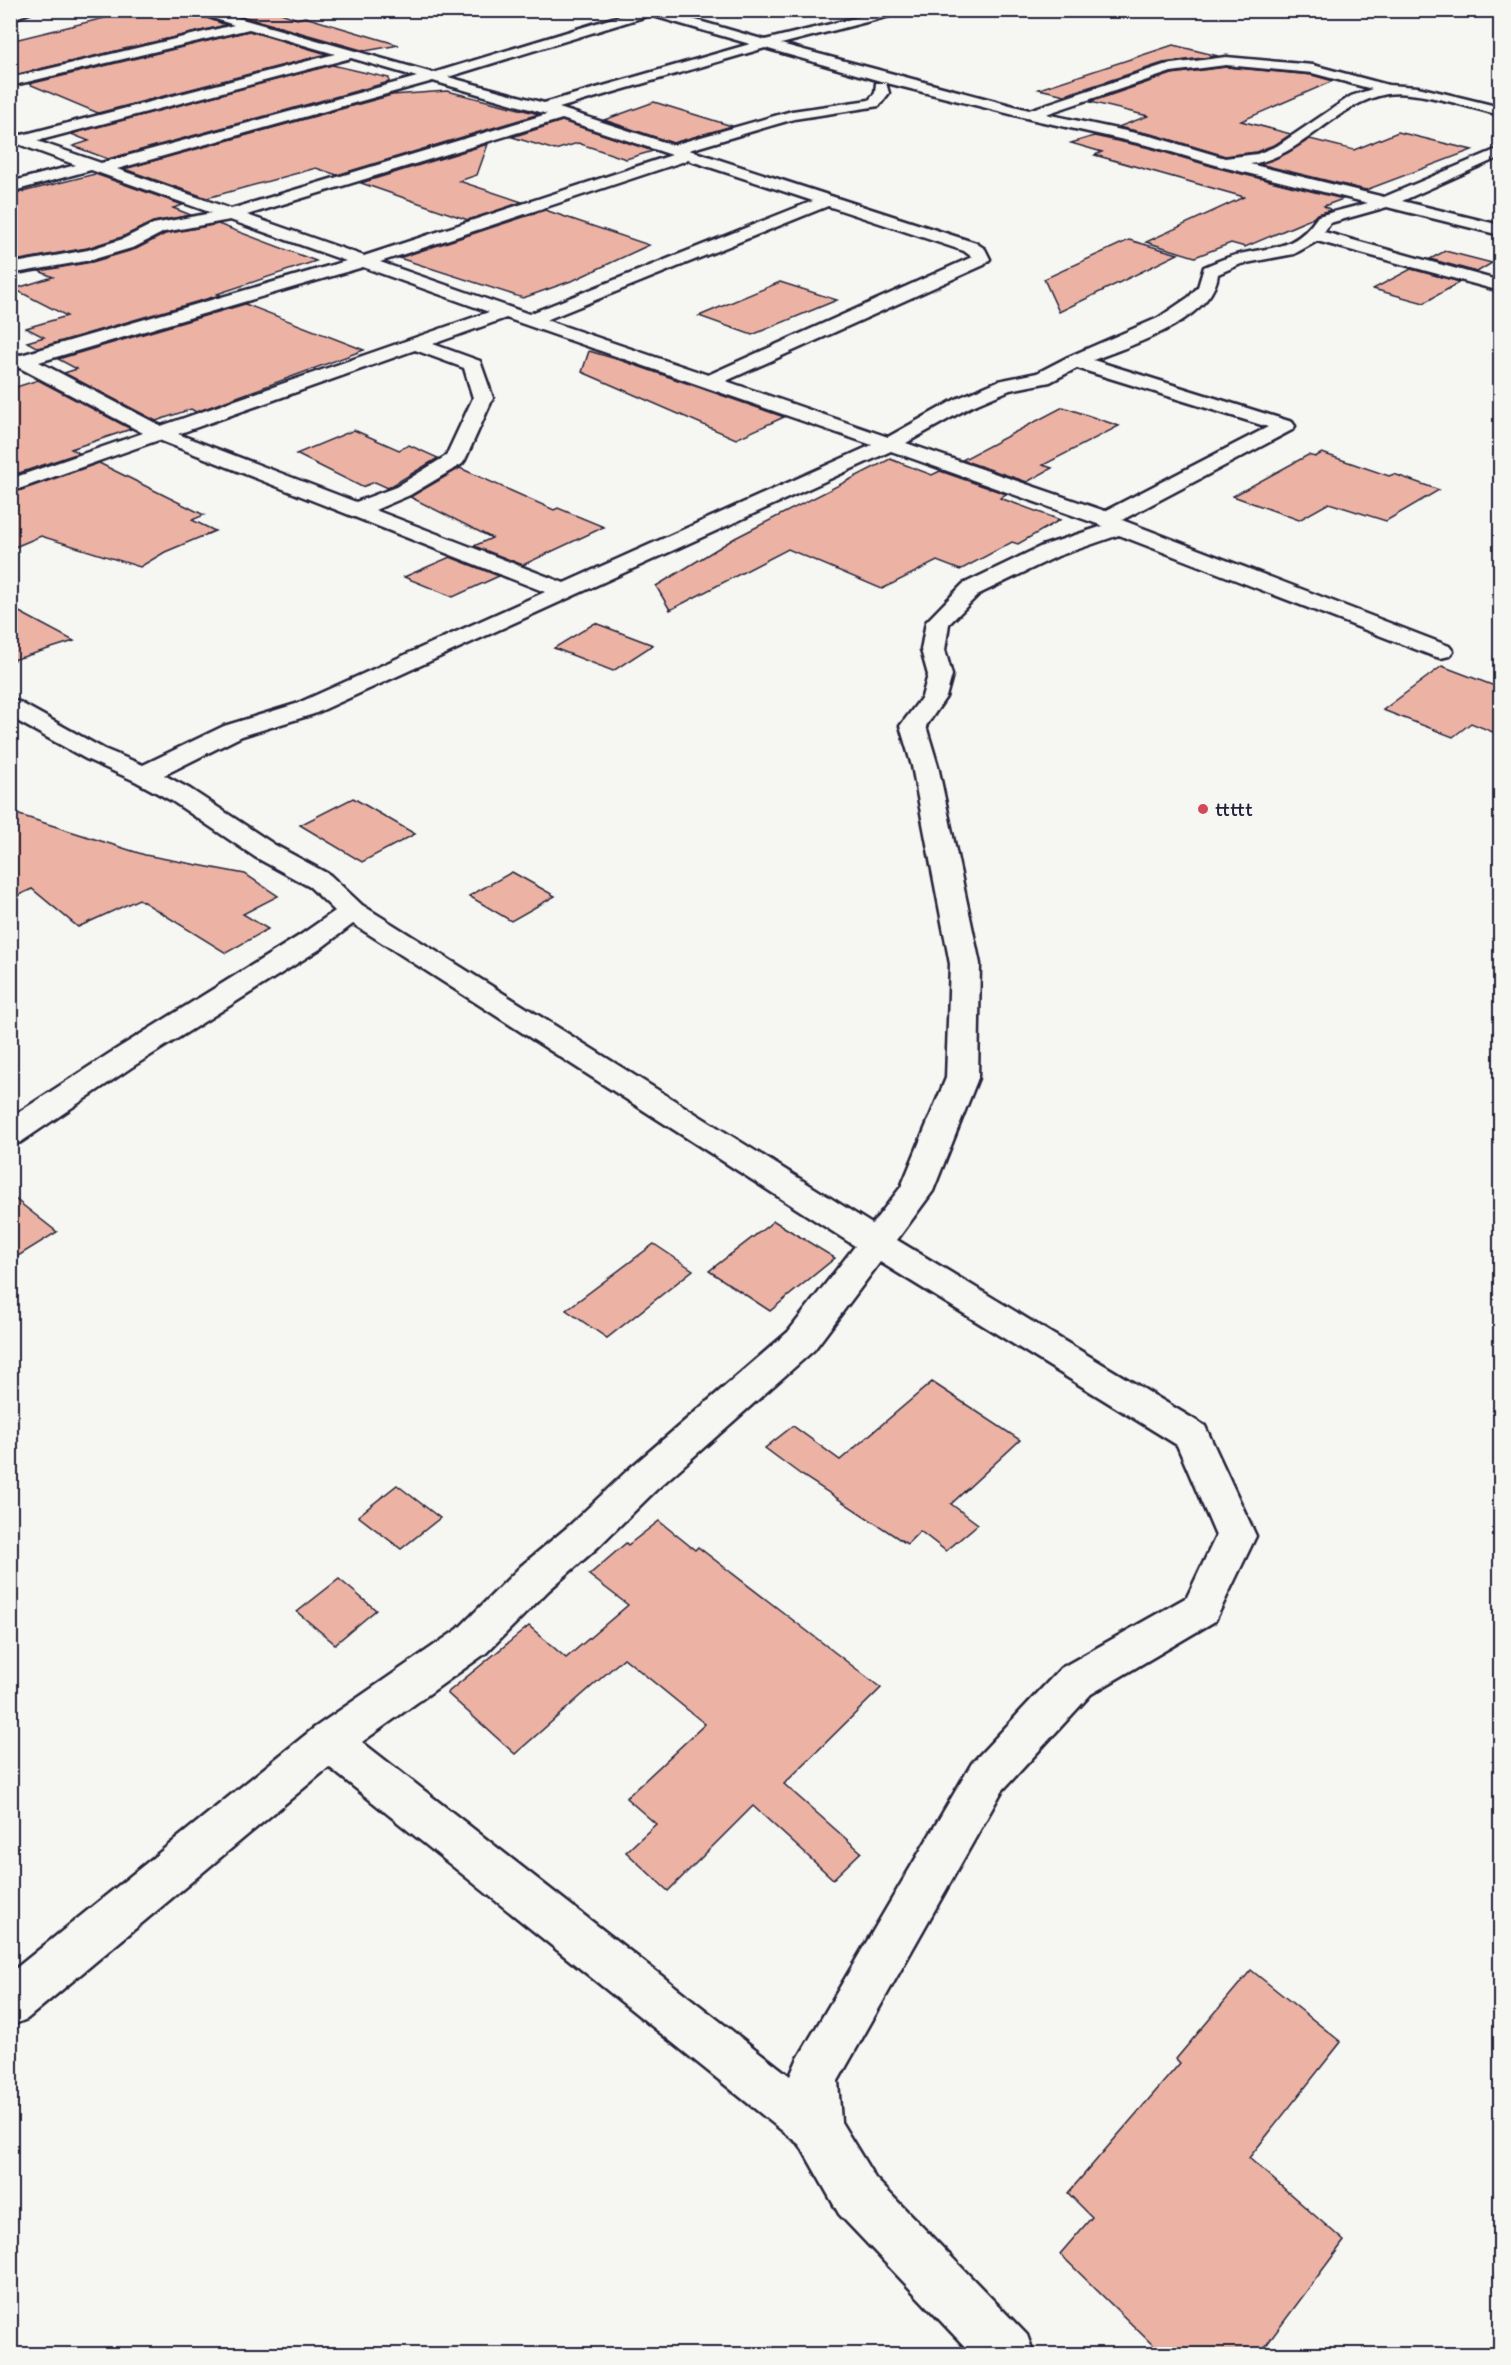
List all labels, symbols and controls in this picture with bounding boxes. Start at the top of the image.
place label: ttttt [1215,796,1253,821]
marker: ttttt [1196,802,1210,816]

